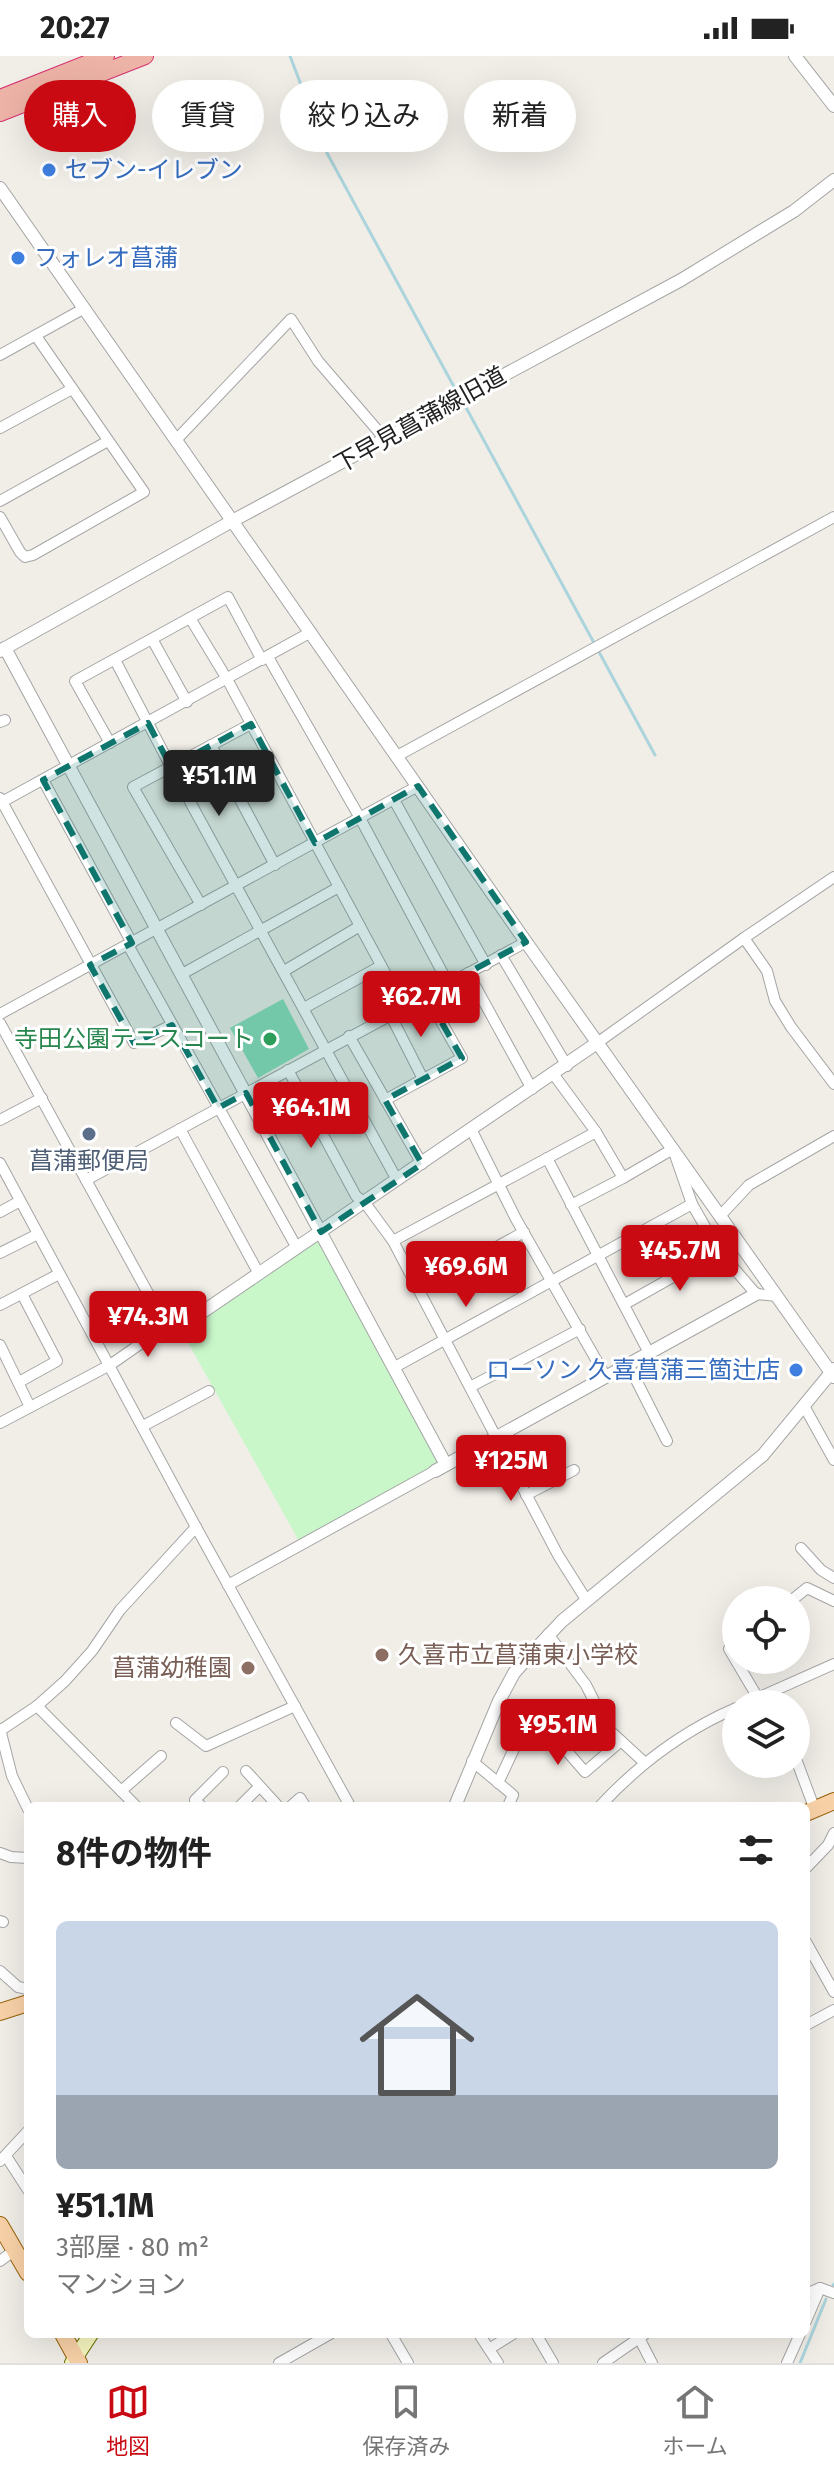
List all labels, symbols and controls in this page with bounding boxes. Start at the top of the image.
text: 20:27 [40,10,110,46]
chip: 購入 [24,80,136,152]
chip: 賃貸 [152,80,264,152]
chip: 絞り込み [280,80,448,152]
chip: 新着 [464,80,576,152]
place label: セブン-イレブン [65,156,243,184]
marker: セブン-イレブン [40,161,58,179]
place label: フォレオ菖蒲 [34,244,178,272]
marker: フォレオ菖蒲 [9,249,27,267]
street label: 下早見菖蒲線旧道 [329,361,511,479]
pin: ¥51.1M [154,750,284,818]
text: ¥51.1M [181,760,257,791]
pin: ¥62.7M [356,971,486,1039]
text: ¥62.7M [381,981,461,1012]
place label: 寺田公園テニスコート [14,1025,254,1053]
marker: 寺田公園テニスコート [261,1030,279,1048]
pin: ¥64.1M [246,1082,376,1150]
text: ¥64.1M [271,1092,351,1123]
marker: 菖蒲郵便局 [80,1125,98,1143]
place label: 菖蒲郵便局 [29,1147,149,1175]
pin: ¥45.7M [615,1225,745,1293]
text: ¥45.7M [639,1235,721,1266]
pin: ¥69.6M [401,1241,531,1309]
text: ¥69.6M [424,1251,508,1282]
pin: ¥74.3M [83,1291,213,1359]
text: ¥74.3M [107,1301,189,1332]
place label: ローソン 久喜菖蒲三箇辻店 [486,1356,780,1384]
marker: ローソン 久喜菖蒲三箇辻店 [787,1361,805,1379]
pin: ¥125M [455,1435,567,1503]
text: ¥125M [474,1445,548,1476]
map controls [722,1586,810,1778]
button: locate [722,1586,810,1674]
place label: 久喜市立菖蒲東小学校 [398,1641,638,1669]
marker: 久喜市立菖蒲東小学校 [373,1646,391,1664]
place label: 菖蒲幼稚園 [112,1654,232,1682]
marker: 菖蒲幼稚園 [239,1659,257,1677]
button: layers [722,1690,810,1778]
pin: ¥95.1M [493,1699,623,1767]
text: ¥95.1M [518,1709,598,1740]
icon: filters [734,1828,778,1872]
text: 8件の物件 [56,1833,212,1874]
icon: home [345,1973,489,2117]
text: ¥51.1M [56,2185,154,2226]
text: 3部屋 · 80 m² [56,2232,209,2263]
text: マンション [56,2269,186,2300]
tab: 地図 [106,2380,150,2460]
tab: 保存済み [362,2380,450,2460]
tab: ホーム [663,2380,728,2460]

